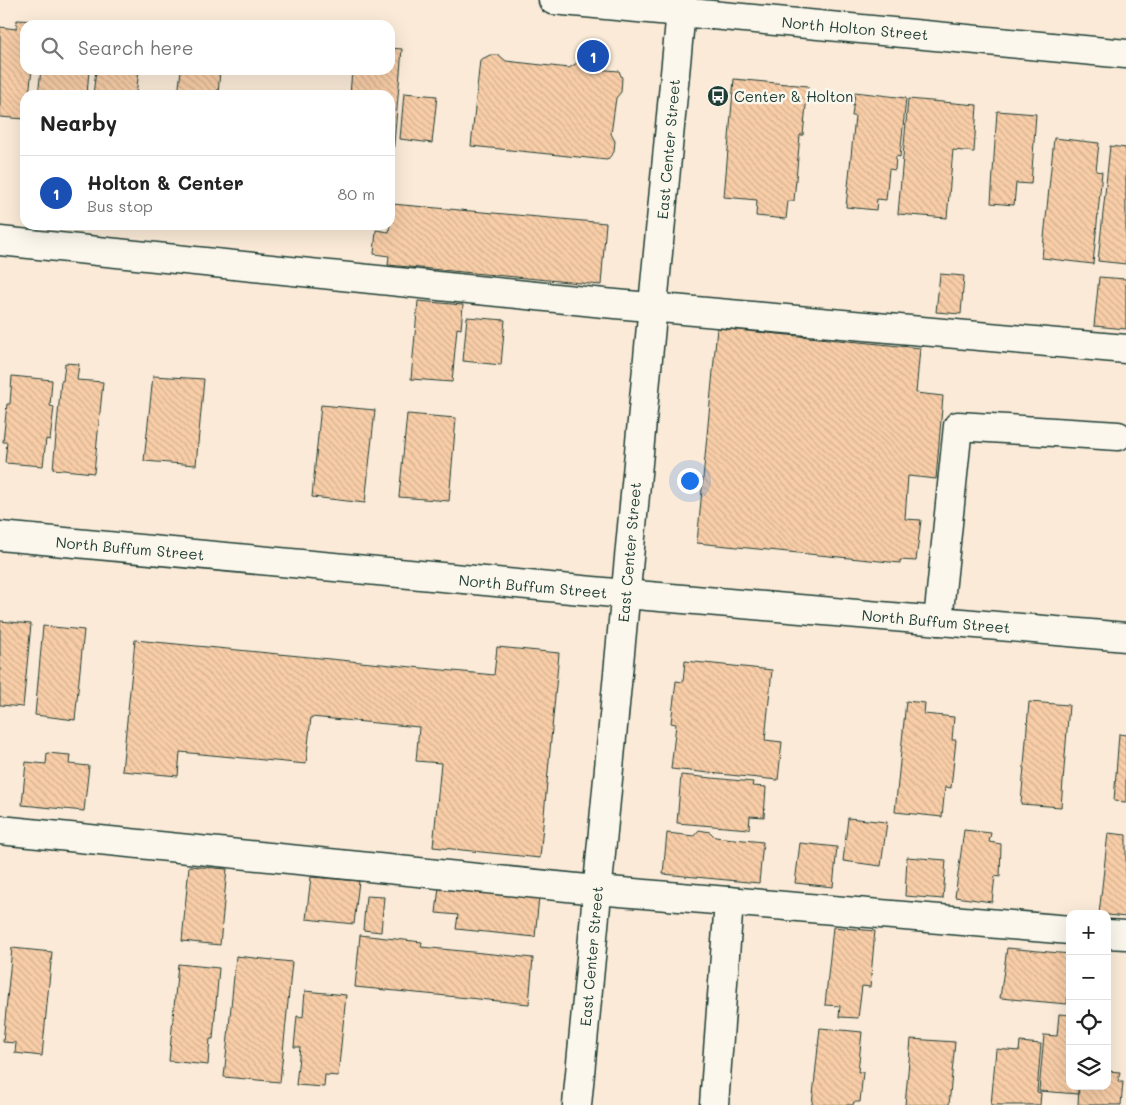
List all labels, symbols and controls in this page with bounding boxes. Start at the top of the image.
street label: North Holton Street [781,12,929,44]
search box [20,20,395,75]
icon: search [38,34,66,62]
text: Search here [78,35,194,60]
pin: 1 [577,37,609,75]
street label: East Center Street [652,78,684,220]
bus stop icon: Center & Holton [706,84,730,108]
place label: Center & Holton [734,86,853,106]
text: Nearby [40,109,117,136]
text: Holton & Center [87,170,244,195]
text: 1 [52,183,60,204]
text: 80 m [338,183,375,204]
text: Bus stop [87,195,153,216]
your location [677,468,703,494]
street label: East Center Street [613,481,645,623]
street label: North Buffum Street [55,532,205,564]
street label: North Buffum Street [458,570,608,602]
street label: North Buffum Street [861,605,1011,637]
street label: East Center Street [575,885,607,1027]
map controls [1066,910,1111,1090]
button: + [1066,910,1111,955]
button: − [1066,955,1111,1000]
button: locate [1066,1000,1111,1045]
button: layers [1066,1045,1111,1090]

